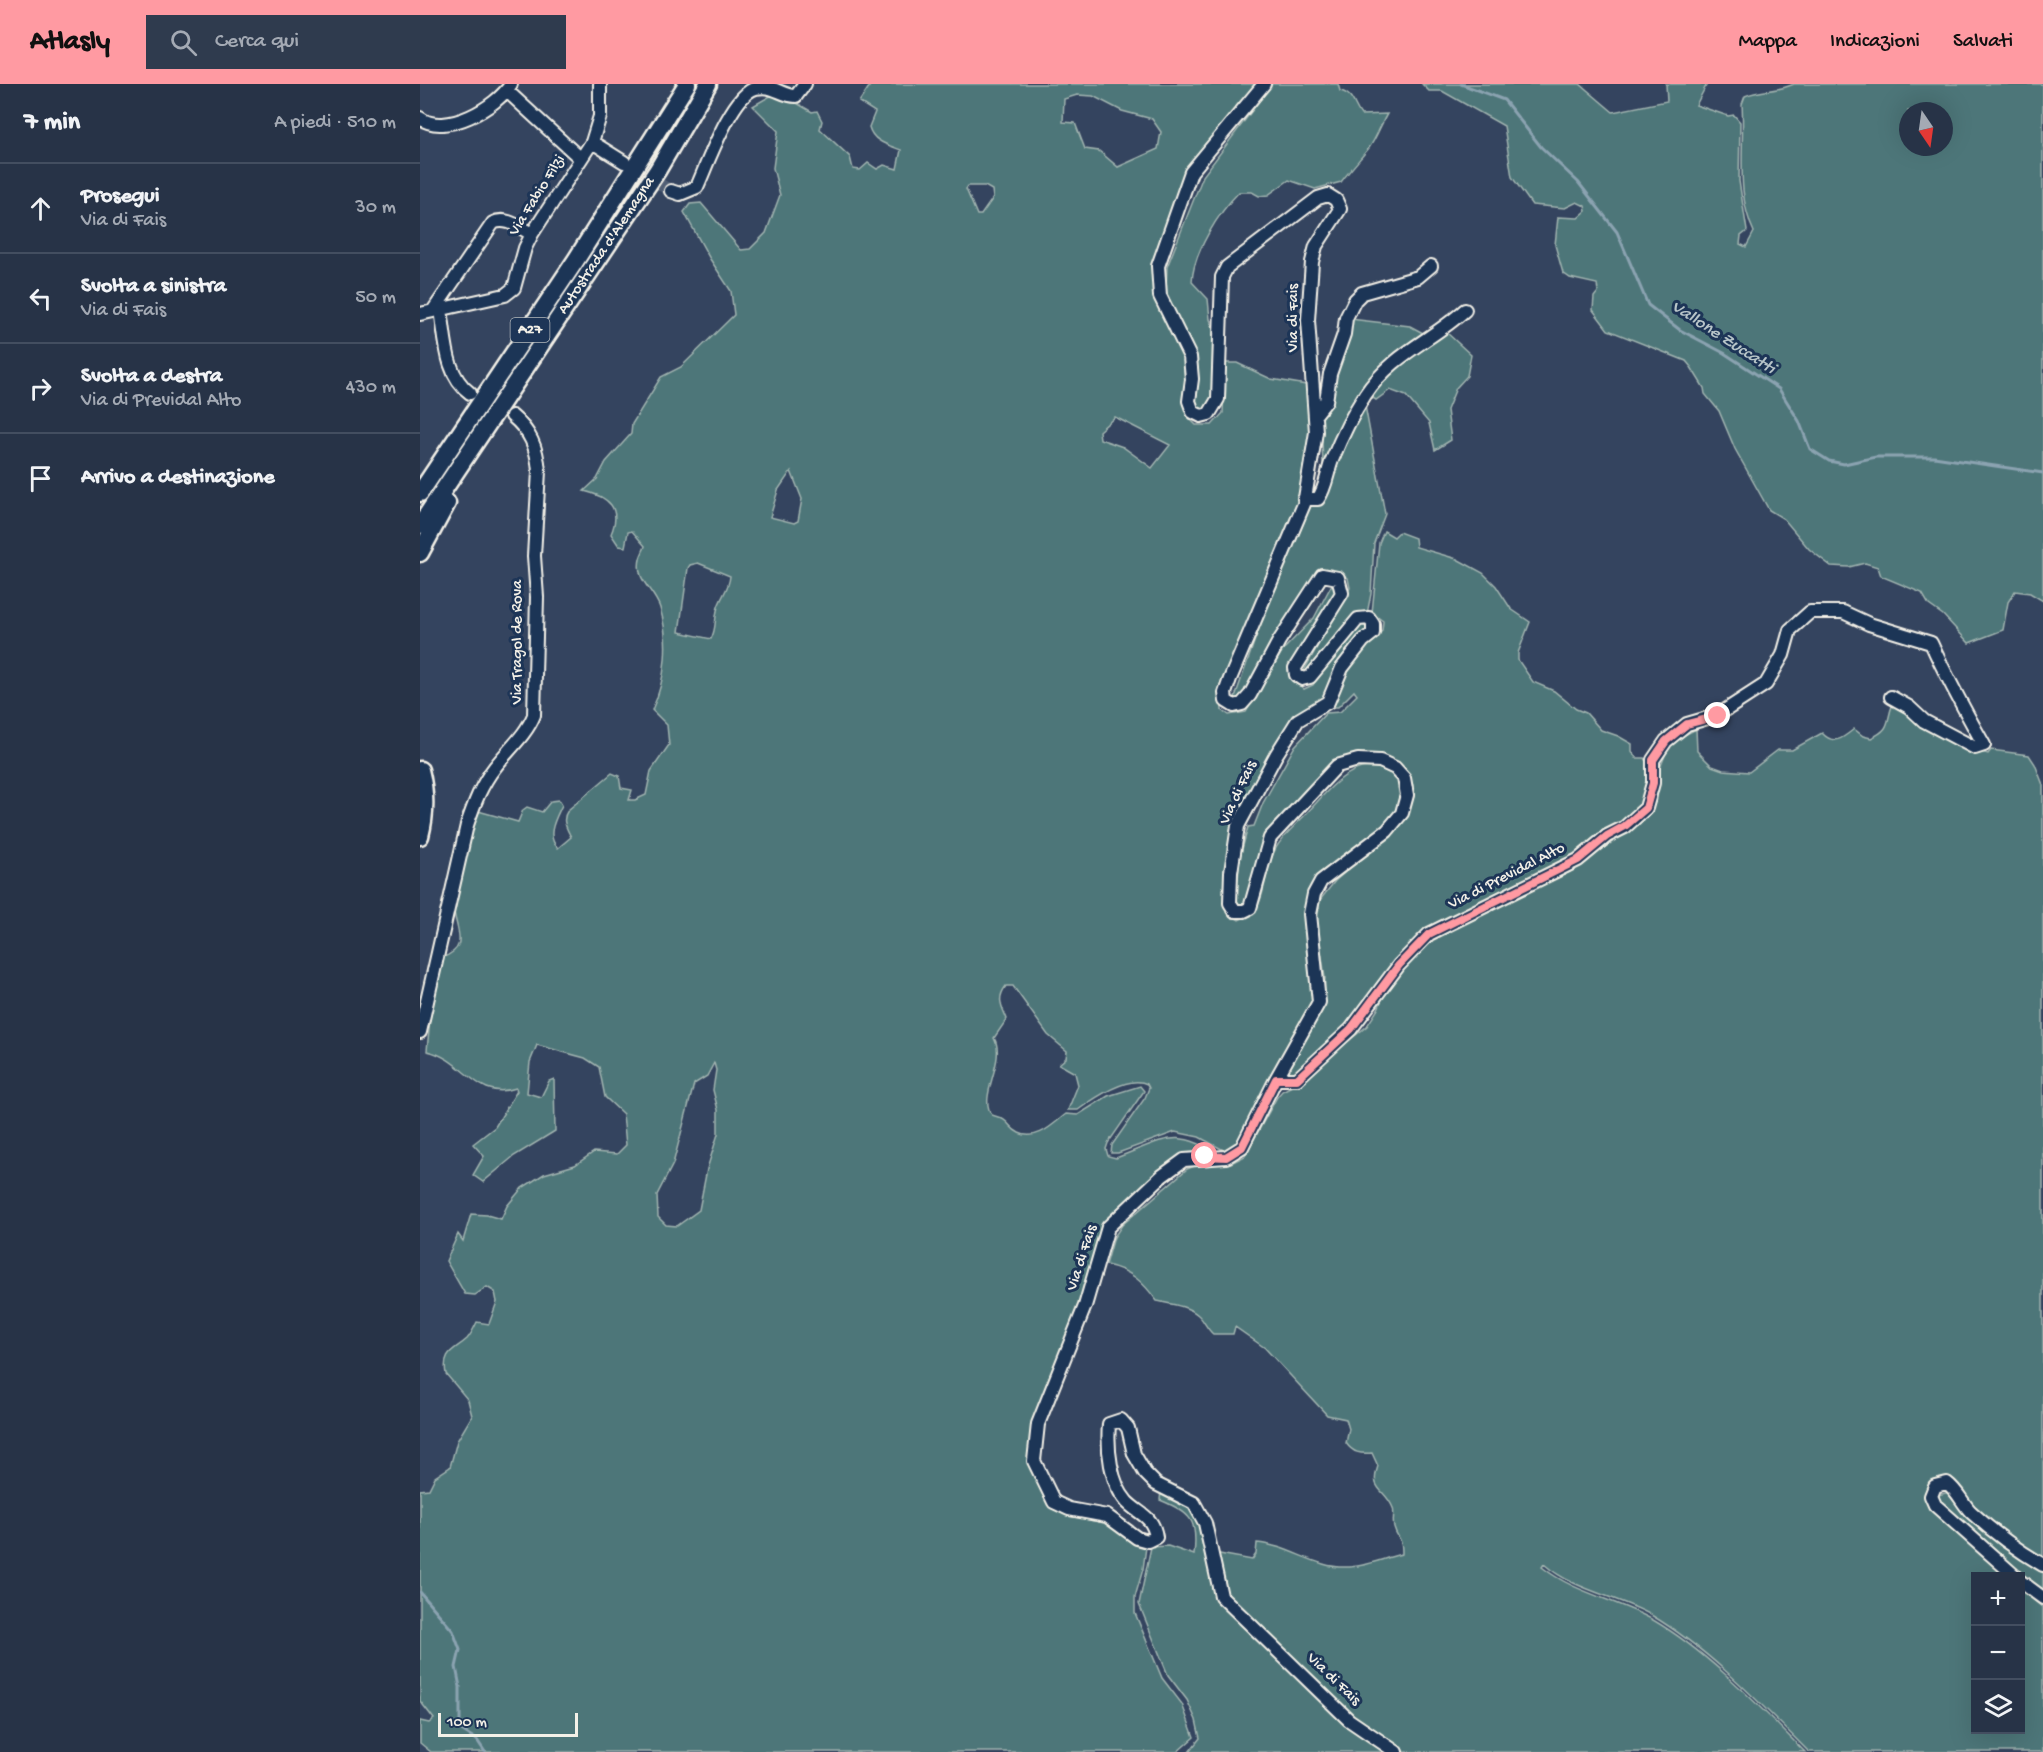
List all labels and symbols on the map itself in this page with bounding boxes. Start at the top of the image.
north arrow [1899,102,1953,156]
street label: Via Fabio Filzi [505,152,570,241]
street label: Autostrada d'Alemagna [554,173,660,318]
street label: Via di Fais [1285,283,1304,353]
water label: Vallone Zuccatti [1667,296,1781,381]
road number: A27 [510,318,550,342]
street label: Via Tragol de Rova [509,579,528,705]
route end [1704,702,1730,728]
street label: Via di Fais [1216,757,1262,829]
street label: Via di Previdal Alto [1445,839,1568,915]
route start [1191,1142,1217,1168]
street label: Via di Fais [1063,1222,1103,1294]
street label: Via di Fais [1301,1649,1365,1711]
scale bar [438,1710,578,1738]

